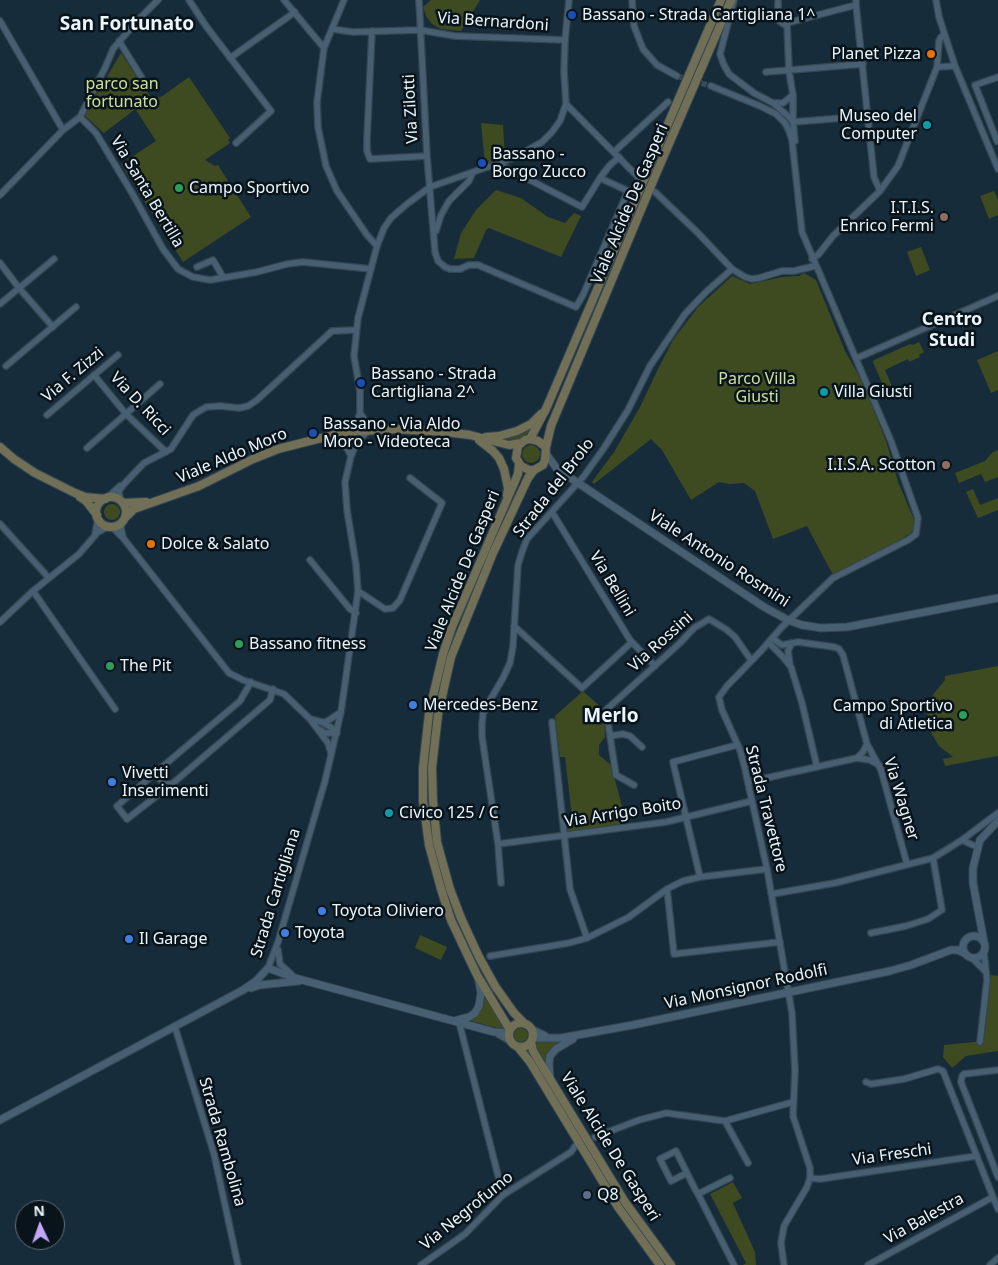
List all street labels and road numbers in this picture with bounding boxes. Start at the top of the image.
street label: Via Bernardoni [437,9,549,35]
street label: Via Zilotti [400,74,422,144]
street label: Viale Alcide De Gasperi [588,121,672,287]
street label: Via Santa Bertilla [106,133,188,251]
street label: Via F. Zizzi [38,344,108,406]
street label: Via D. Ricci [106,368,174,440]
street label: Viale Aldo Moro [174,424,290,488]
street label: Strada del Brolo [509,435,599,541]
street label: Viale Alcide De Gasperi [422,488,504,654]
street label: Viale Antonio Rosmini [645,506,793,612]
street label: Via Bellini [585,548,639,620]
street label: Via Rossini [625,608,697,676]
street label: Strada Travettore [741,744,791,874]
street label: Via Wagner [879,755,923,843]
street label: Via Arrigo Boito [563,794,683,832]
street label: Strada Cartigliana [247,826,305,960]
street label: Via Monsignor Rodolfi [663,960,829,1014]
street label: Viale Alcide De Gasperi [556,1069,664,1225]
street label: Strada Rambolina [194,1075,250,1209]
street label: Via Freschi [851,1140,933,1170]
street label: Via Negrofumo [417,1168,517,1254]
street label: Via Balestra [881,1189,967,1249]

